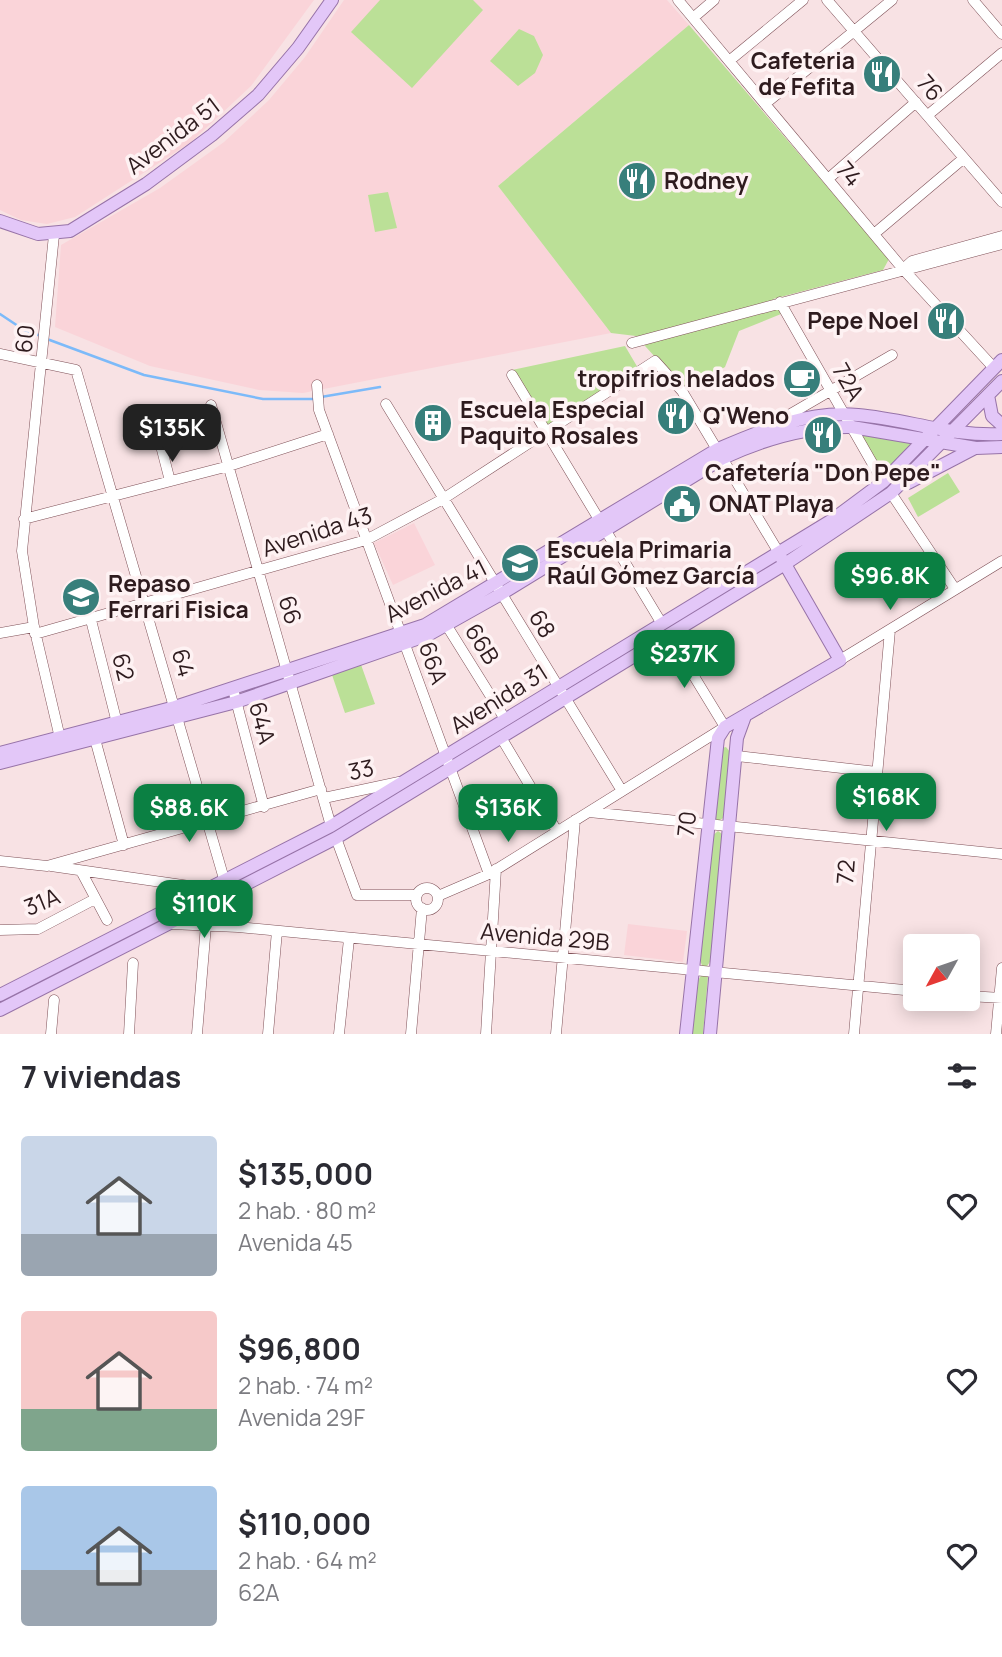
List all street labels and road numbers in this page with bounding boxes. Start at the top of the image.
street label: 76 [910,67,951,108]
street label: Avenida 51 [119,89,226,181]
street label: 74 [830,154,870,193]
street label: 60 [6,323,42,355]
street label: 72A [825,357,873,407]
street label: Avenida 43 [257,498,376,564]
street label: Avenida 41 [379,551,492,629]
street label: 66 [271,591,310,628]
street label: 68 [522,603,564,644]
street label: 66B [458,617,508,670]
street label: 66A [412,637,456,689]
street label: 64 [165,645,203,681]
street label: 62 [105,650,143,684]
street label: Avenida 31 [443,656,553,741]
street label: 64A [242,698,284,748]
street label: 33 [345,751,377,787]
street label: 70 [669,810,703,838]
street label: 72 [828,859,862,885]
street label: 31A [19,879,65,923]
street label: Avenida 29B [479,914,611,958]

